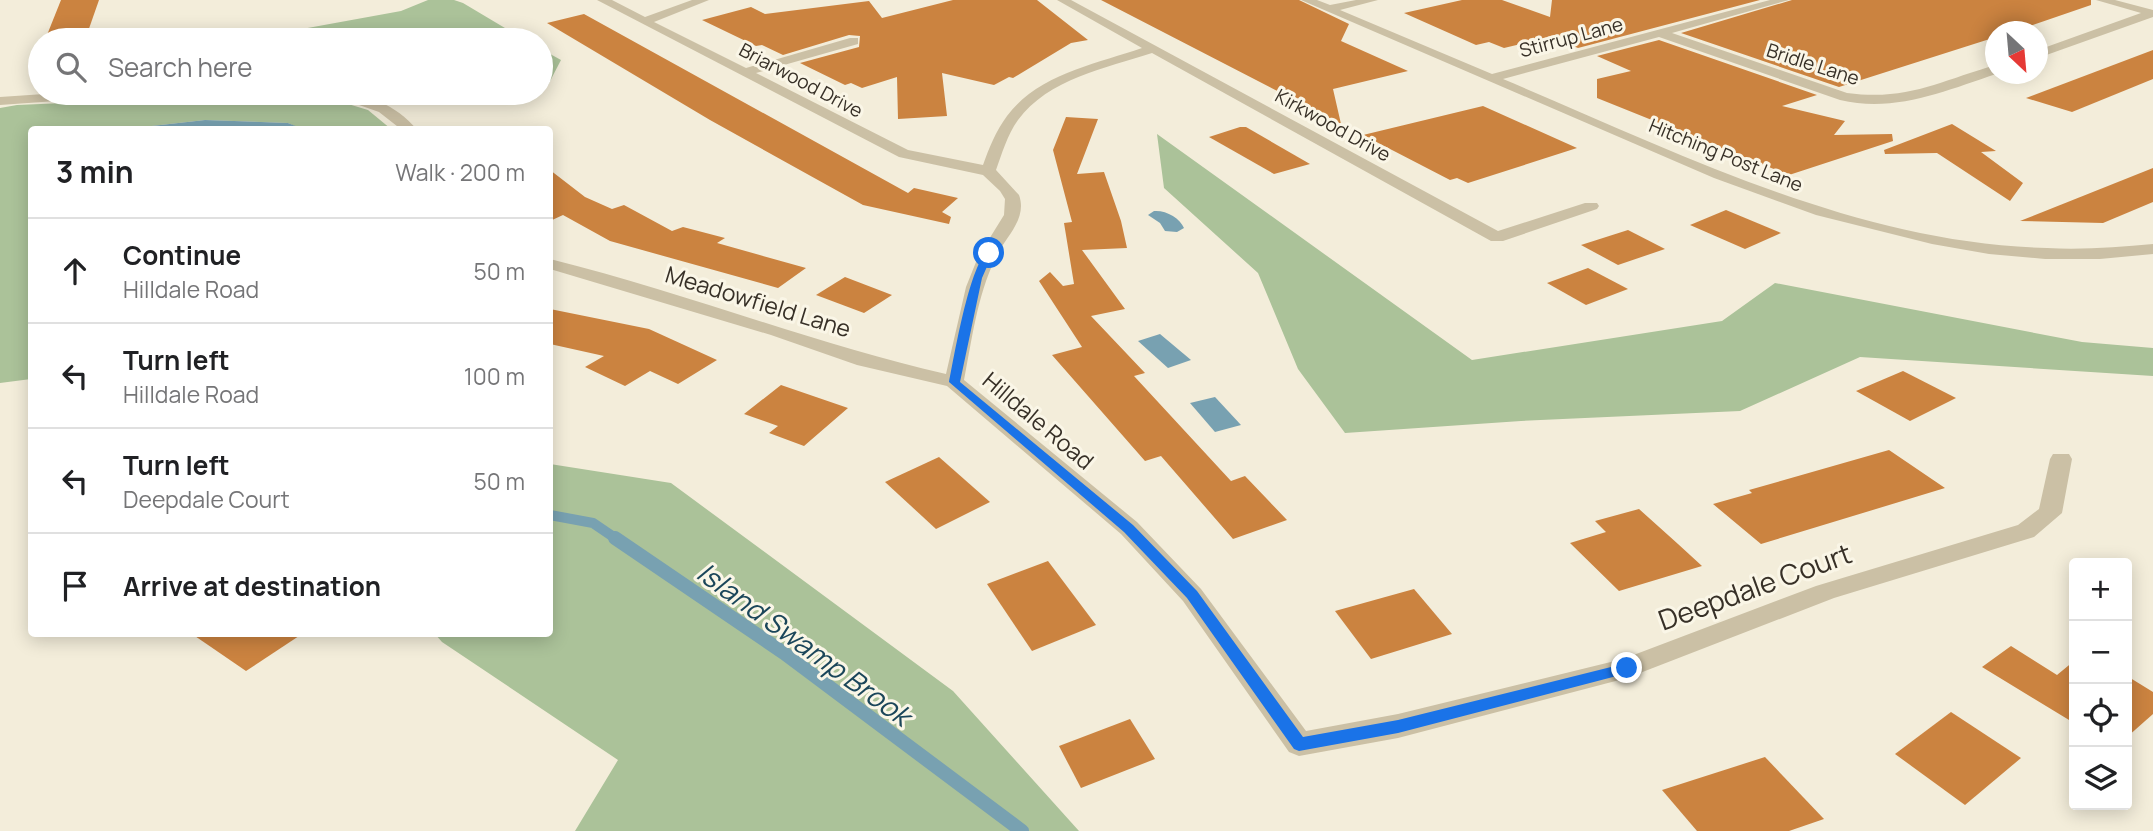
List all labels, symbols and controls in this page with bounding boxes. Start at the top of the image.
street label: Stirrup Lane [1516,11,1626,63]
north arrow [1985,21,2048,84]
search box [28,28,553,105]
street label: Briarwood Drive [735,36,867,124]
street label: Bridle Lane [1763,37,1863,91]
icon: search [52,48,90,86]
text: Search here [108,49,253,85]
street label: Kirkwood Drive [1271,83,1395,167]
street label: Hitching Post Lane [1645,112,1807,198]
text: 3 min [56,151,134,192]
text: Walk · 200 m [395,156,525,188]
text: Continue [123,237,241,273]
route start [973,237,1004,268]
icon: ahead [56,252,94,290]
text: 50 m [474,255,525,287]
street label: Meadowfield Lane [662,258,855,344]
text: Hilldale Road [123,273,259,305]
text: Turn left [123,342,230,378]
icon: left [56,357,94,395]
text: 100 m [464,360,525,392]
street label: Hilldale Road [976,364,1101,476]
text: Hilldale Road [123,378,259,410]
text: Turn left [123,447,230,483]
icon: left [56,462,94,500]
text: 50 m [474,465,525,497]
text: Deepdale Court [123,483,290,515]
street label: Deepdale Court [1653,534,1856,639]
water label: Island Swamp Brook [690,553,922,736]
map controls [2069,558,2132,810]
button: + [2069,558,2132,621]
icon: arrive [56,567,94,605]
text: Arrive at destination [123,568,381,604]
button: − [2069,621,2132,684]
route end [1611,652,1642,683]
button: locate [2069,684,2132,747]
button: layers [2069,747,2132,810]

